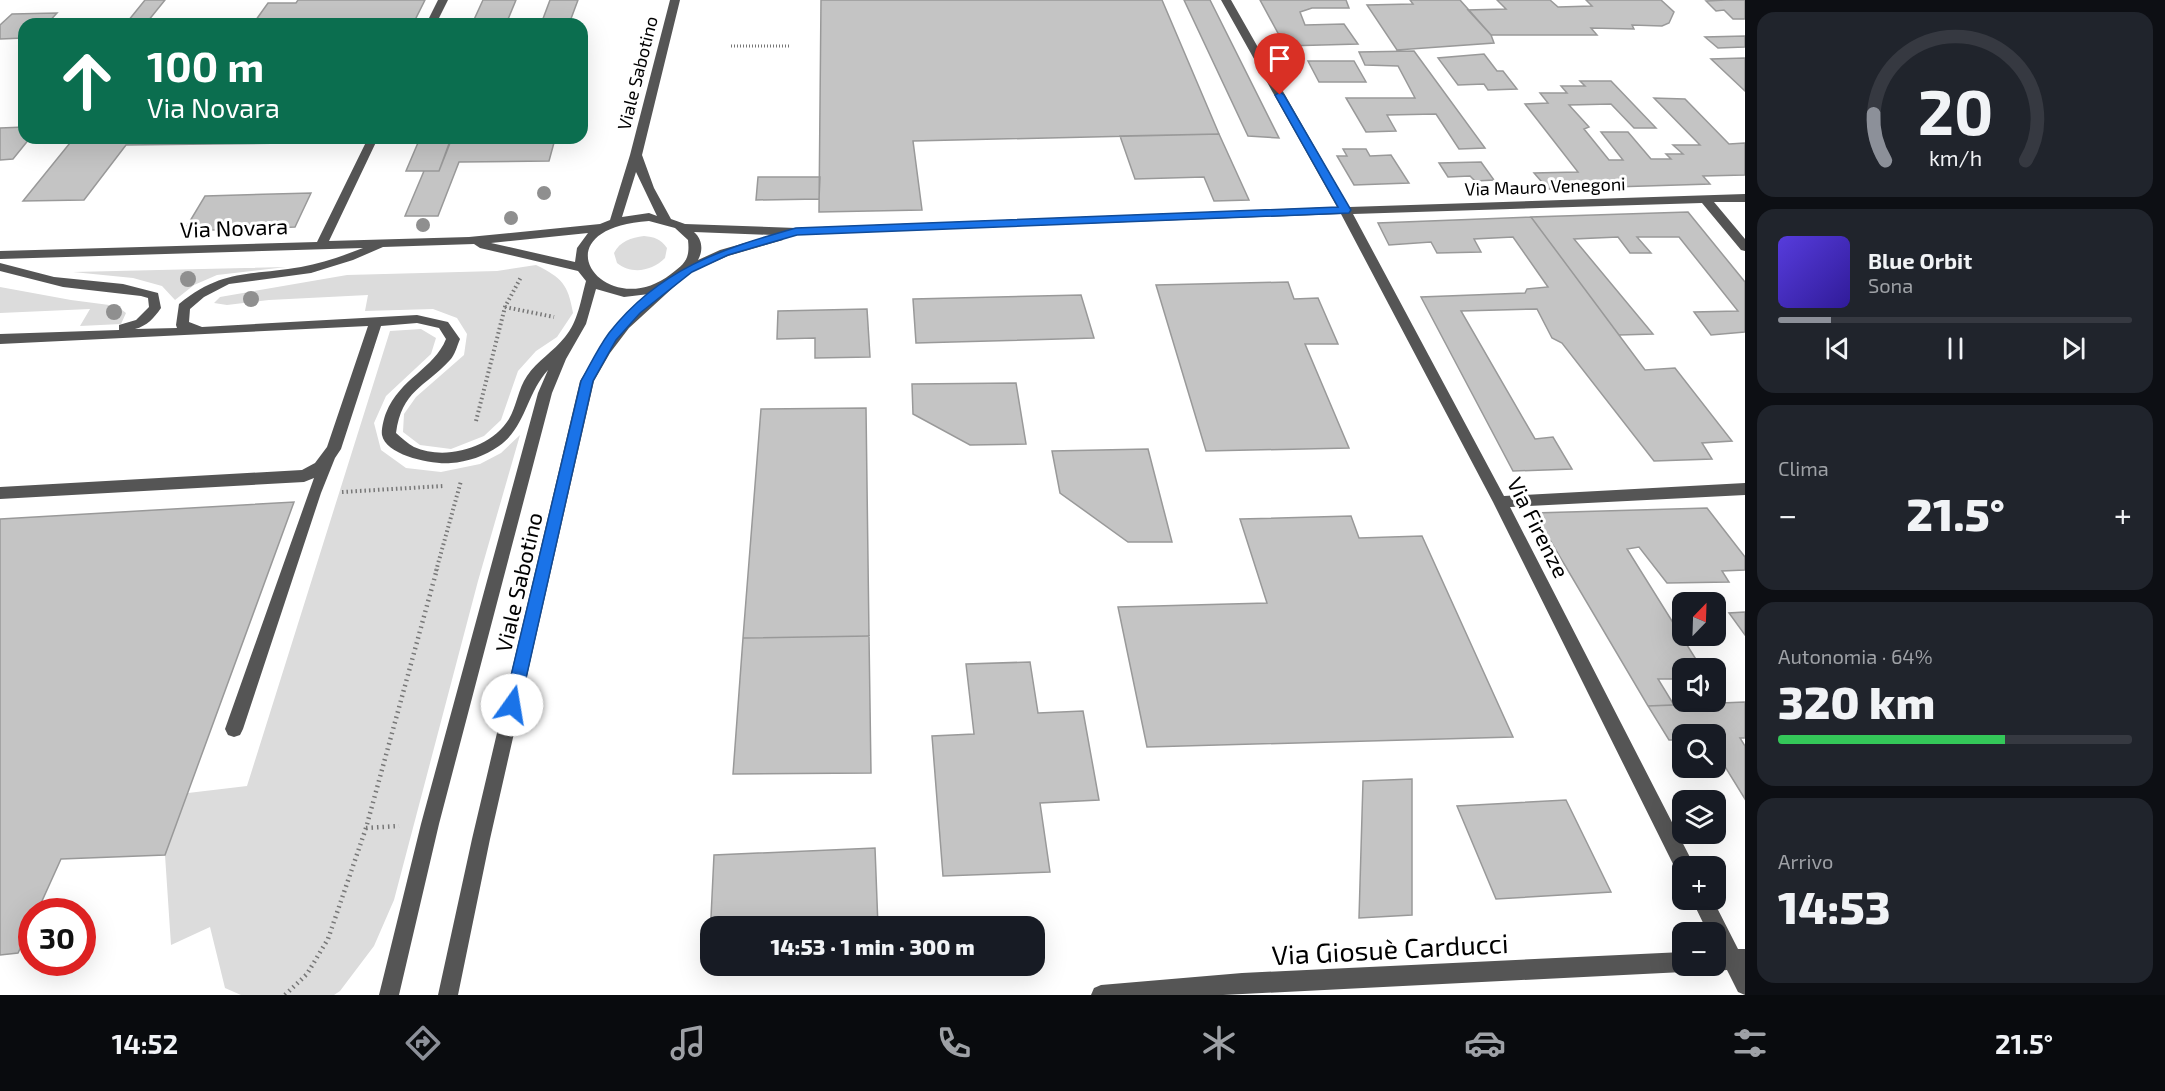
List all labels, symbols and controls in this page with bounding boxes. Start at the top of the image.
street label: Viale Sabotino [612,14,662,132]
pin [1254,33,1305,95]
text: 100 m [147,40,264,90]
icon: ahead [48,42,126,120]
icon: arrive [1263,42,1296,75]
text: 20 [1917,73,1993,148]
text: Via Novara [147,91,280,123]
text: km/h [1928,146,1982,171]
street label: Via Mauro Venegoni [1464,172,1626,200]
street label: Via Novara [179,212,289,242]
text: Blue Orbit [1868,247,1972,273]
text: Sona [1868,273,1913,297]
icon: previous [1821,332,1854,365]
icon: pause [1939,332,1972,365]
icon: next [2057,332,2090,365]
text: Clima [1778,456,1829,480]
street label: Via Firenze [1503,472,1575,582]
text: 21.5° [1906,486,2005,540]
text: − [1778,494,1797,534]
text: + [2114,494,2132,534]
street label: Viale Sabotino [489,510,547,654]
north arrow [1672,592,1726,646]
map controls [1672,592,1726,976]
text: Autonomia · 64% [1778,644,1933,668]
button: sound [1672,658,1726,712]
position arrow [480,673,544,737]
text: 320 km [1778,674,1935,728]
button: search [1672,724,1726,778]
button: layers [1672,790,1726,844]
text: Arrivo [1778,849,1833,873]
button: + [1672,856,1726,910]
text: 14:53 [1778,879,1891,933]
speed limit sign: 30 [18,898,96,976]
button: − [1672,922,1726,976]
street label: Via Giosuè Carducci [1271,926,1509,970]
text: 14:53 · 1 min · 300 m [770,933,975,959]
icon: directions [402,1022,444,1064]
icon: music [667,1022,709,1064]
icon: phone [933,1022,975,1064]
icon: climate [1198,1022,1240,1064]
icon: car [1464,1022,1506,1064]
icon: filters [1729,1022,1771,1064]
text: 14:52 [112,1027,178,1059]
text: 21.5° [1995,1027,2053,1059]

